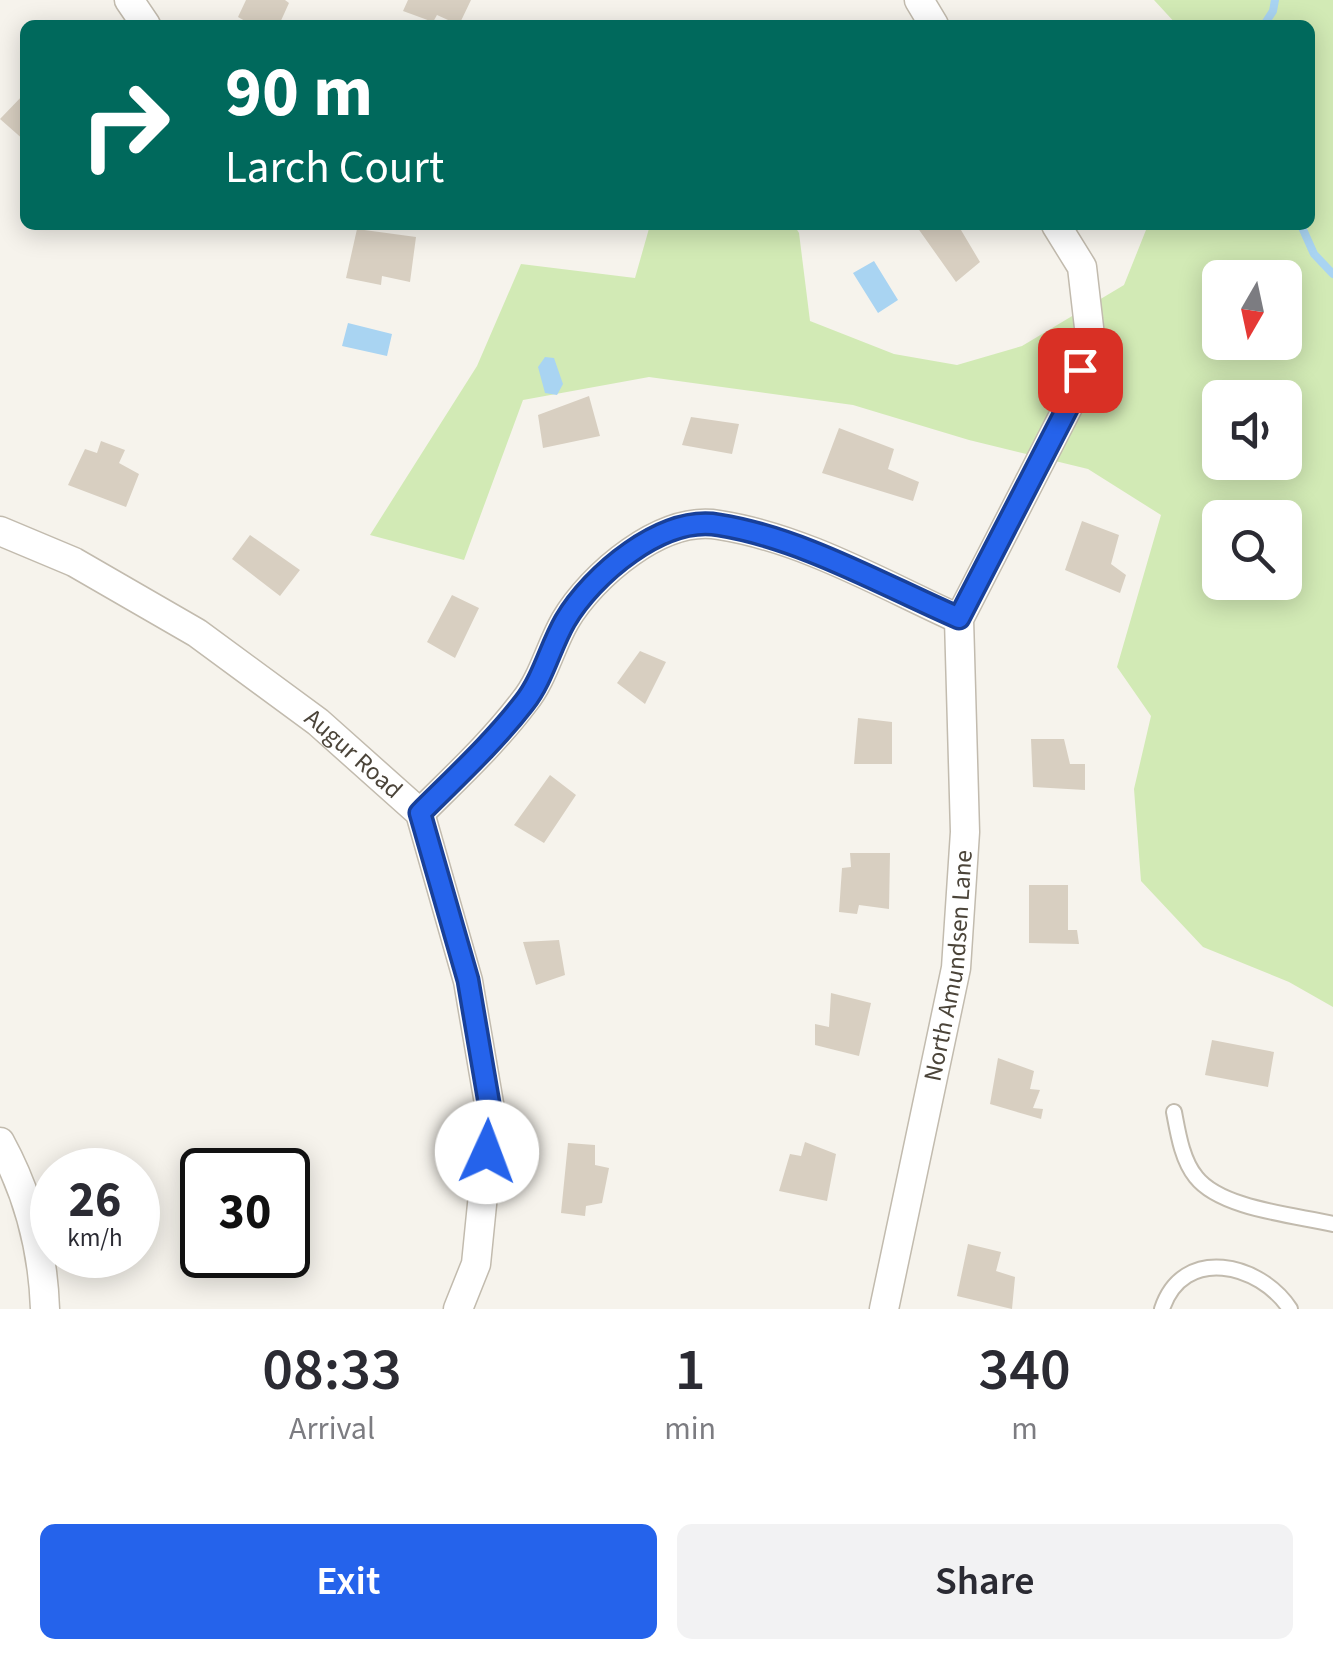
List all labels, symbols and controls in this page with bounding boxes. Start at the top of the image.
text: 90 m [225,43,373,143]
icon: right [60,60,190,190]
text: Larch Court [225,136,444,200]
north arrow [1202,260,1302,360]
map controls [1202,260,1302,600]
pin [1038,328,1123,413]
icon: arrive [1053,343,1108,398]
button: sound [1202,380,1302,480]
button: search [1202,500,1302,600]
street label: Augur Road [297,700,410,807]
street label: North Amundsen Lane [915,849,982,1084]
position arrow [435,1100,539,1204]
speed limit sign: 30 [180,1148,310,1278]
text: 26 [69,1165,121,1236]
text: km/h [67,1220,123,1256]
text: 08:33 [262,1328,402,1413]
text: 1 [675,1328,706,1413]
text: 340 [978,1328,1071,1413]
text: Arrival [289,1406,375,1452]
text: min [664,1406,716,1452]
text: m [1011,1406,1038,1452]
button: Exit [40,1524,657,1639]
button: Share [677,1524,1293,1639]

